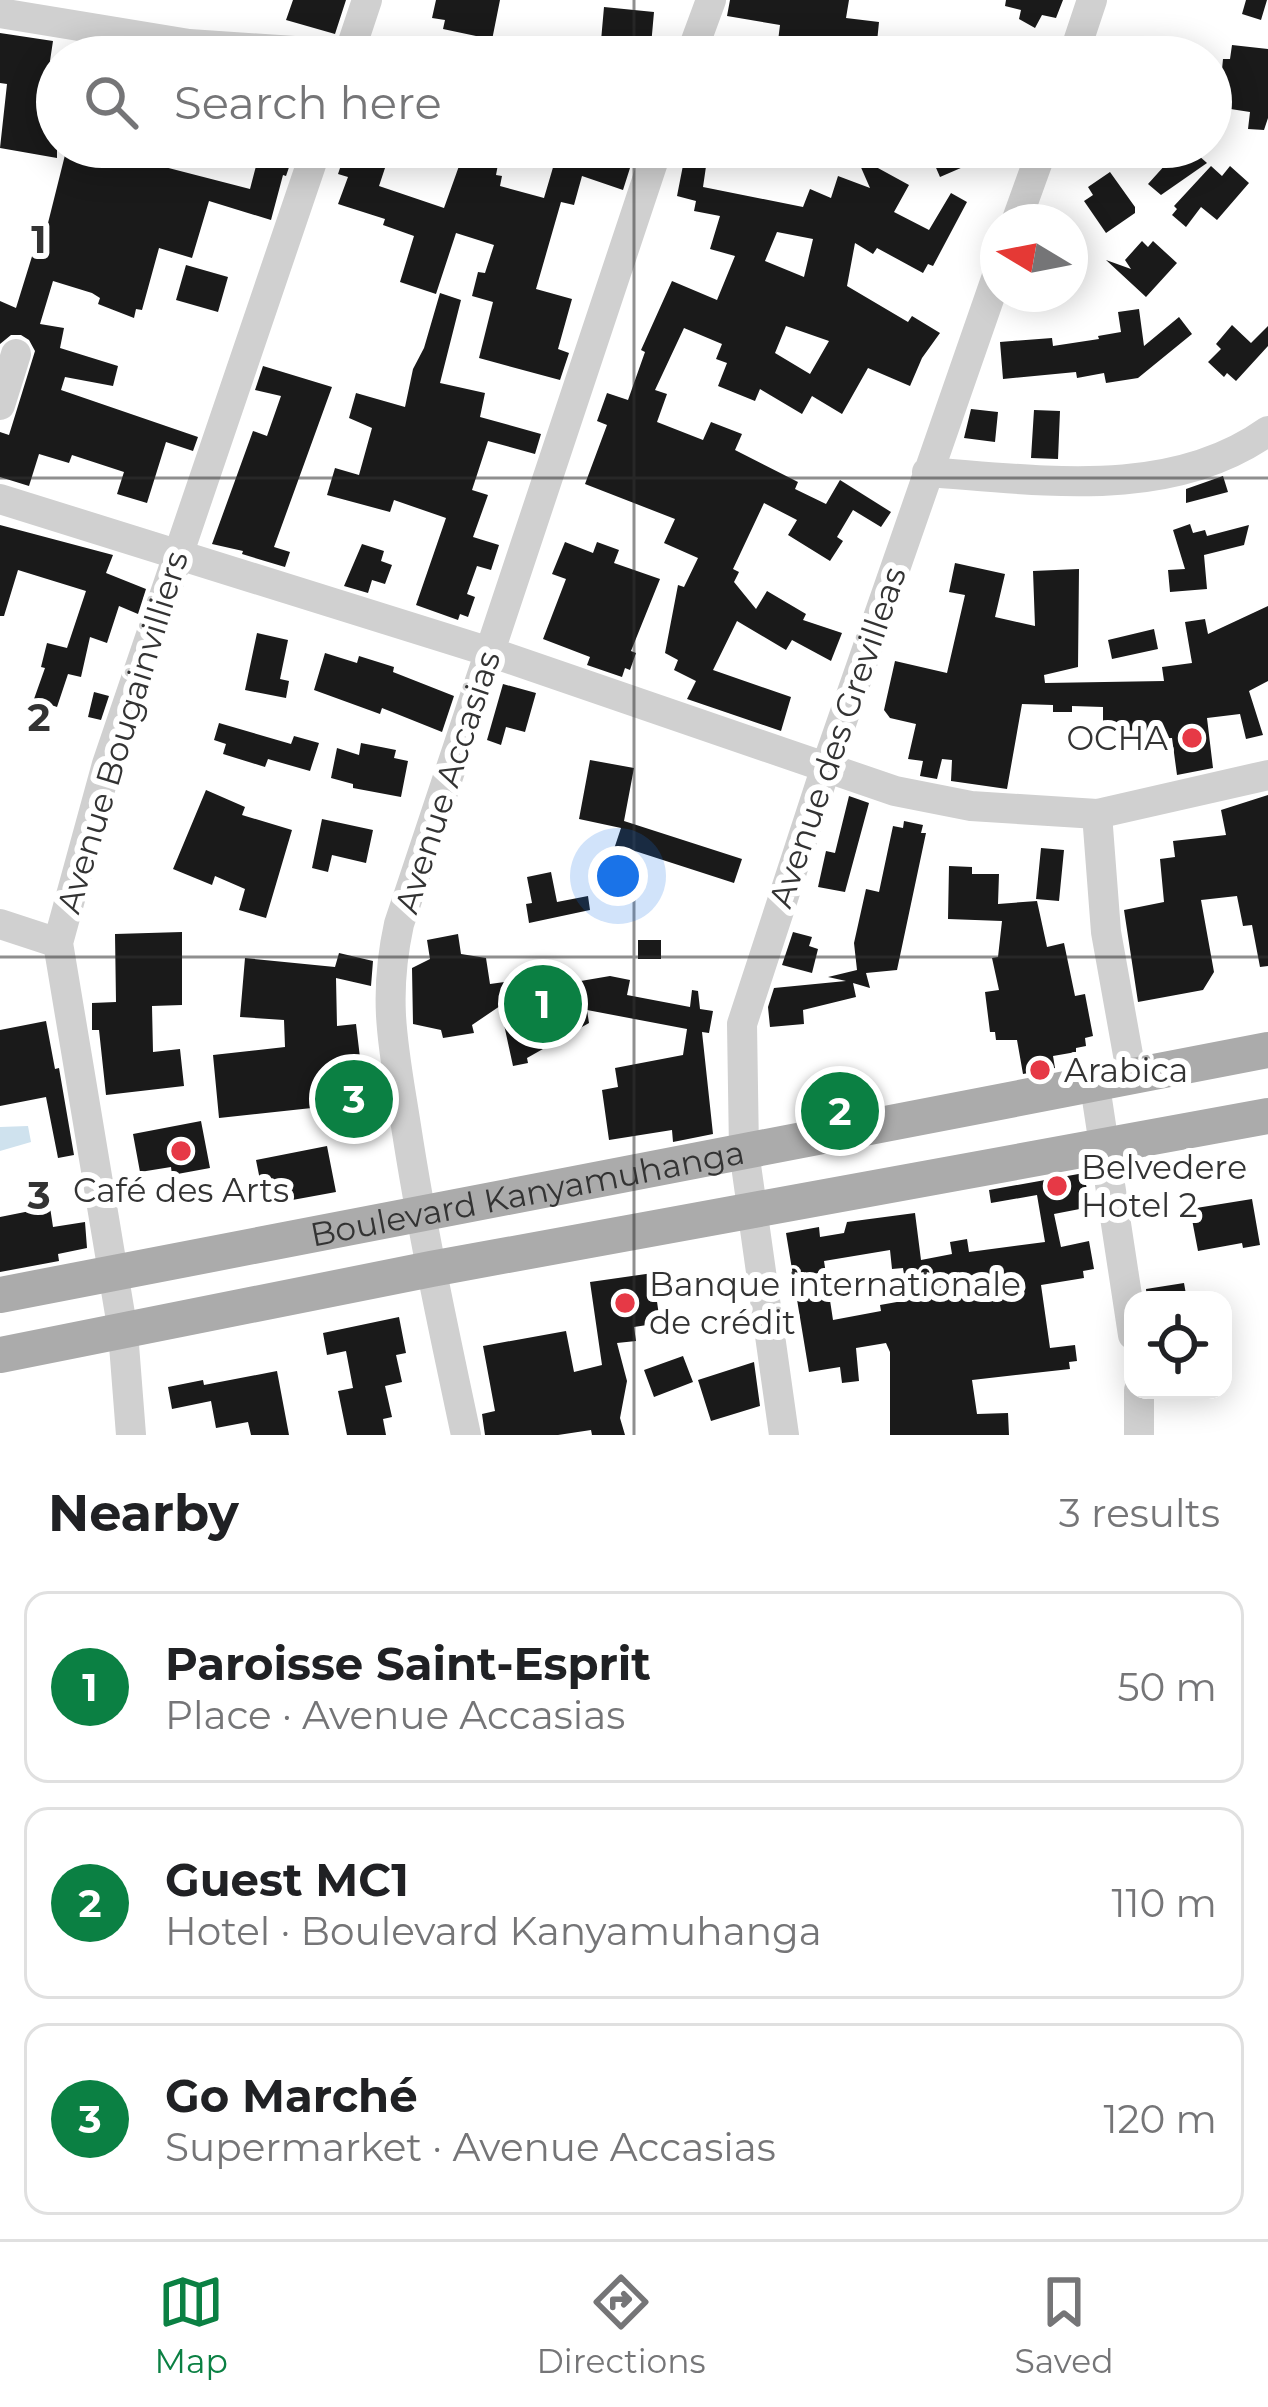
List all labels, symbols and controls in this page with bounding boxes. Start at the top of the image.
search box [36,36,1232,168]
icon: search [78,69,144,135]
text: Search here [174,75,442,130]
north arrow [980,204,1088,312]
text: 1 [31,215,47,263]
street label: Avenue Bougainvilliers [48,546,196,918]
street label: Avenue des Grevilleas [760,561,914,913]
street label: Avenue Accasias [386,646,508,918]
text: 2 [27,693,51,741]
place label: OCHA [1066,718,1168,758]
marker: OCHA [1179,725,1205,751]
your location [588,846,648,906]
pin: 1 [504,959,582,1049]
place label: Arabica [1064,1050,1188,1090]
pin: 3 [315,1054,393,1144]
marker: Arabica [1027,1057,1053,1083]
pin: 2 [801,1066,879,1156]
street label: Boulevard Kanyamuhanga [307,1132,748,1255]
marker: Café des Arts [168,1138,194,1164]
place label: Belvedere Hotel 2 [1081,1147,1247,1225]
place label: Café des Arts [73,1170,289,1210]
text: 3 [26,1171,51,1219]
marker: Belvedere Hotel 2 [1044,1173,1070,1199]
place label: Banque internationale de crédit [649,1264,1021,1342]
marker: Banque internationale de crédit [612,1290,638,1316]
map controls [1124,1291,1232,1399]
button: locate [1124,1291,1232,1399]
text: Nearby [48,1482,239,1544]
text: 3 results [1059,1489,1220,1537]
text: Paroisse Saint-Esprit [165,1636,651,1691]
text: 1 [82,1663,98,1711]
text: 50 m [1118,1663,1217,1711]
text: Place · Avenue Accasias [165,1691,625,1739]
text: Guest MC1 [165,1852,409,1907]
text: 2 [78,1879,102,1927]
text: 110 m [1111,1879,1217,1927]
text: Hotel · Boulevard Kanyamuhanga [165,1907,822,1955]
text: Go Marché [165,2068,418,2123]
text: 3 [78,2095,102,2143]
text: 120 m [1103,2095,1217,2143]
text: Supermarket · Avenue Accasias [165,2123,776,2171]
tab: Map [154,2269,228,2381]
tab: Directions [537,2269,706,2381]
tab: Saved [1014,2269,1114,2381]

